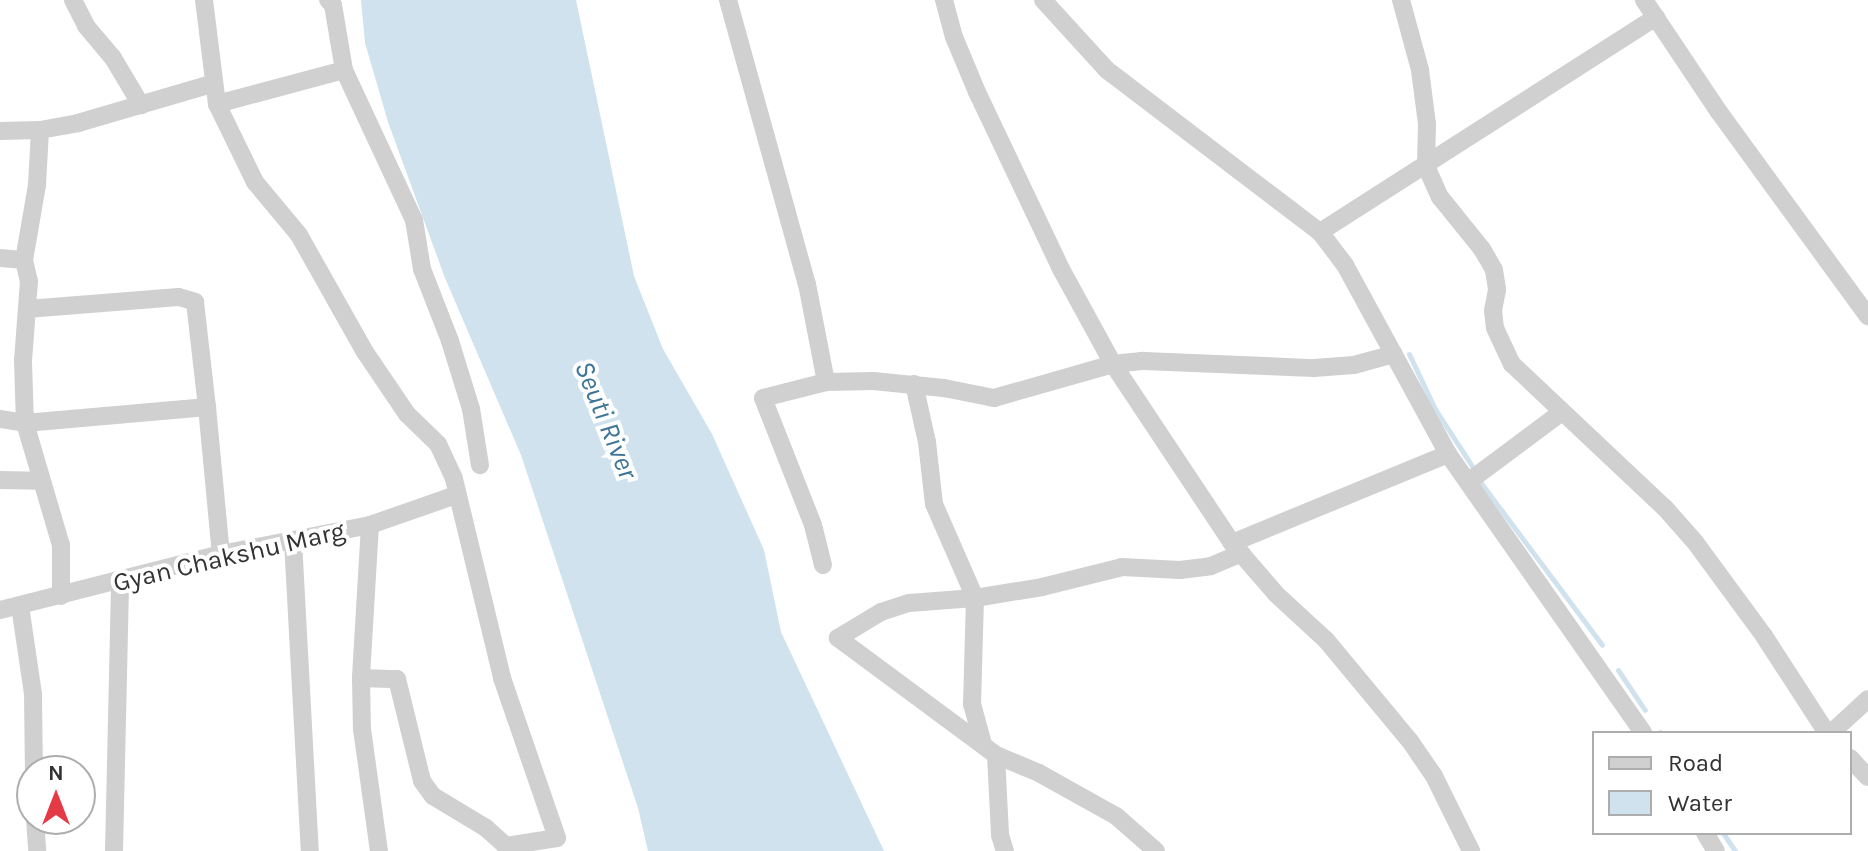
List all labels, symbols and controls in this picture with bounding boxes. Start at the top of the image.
water label: Seuti River [567,356,645,484]
street label: Gyan Chakshu Marg [110,515,348,599]
legend [1592,731,1852,835]
text: Road [1668,749,1723,777]
north arrow [16,755,96,835]
text: N [48,760,64,786]
text: Water [1668,789,1732,817]

